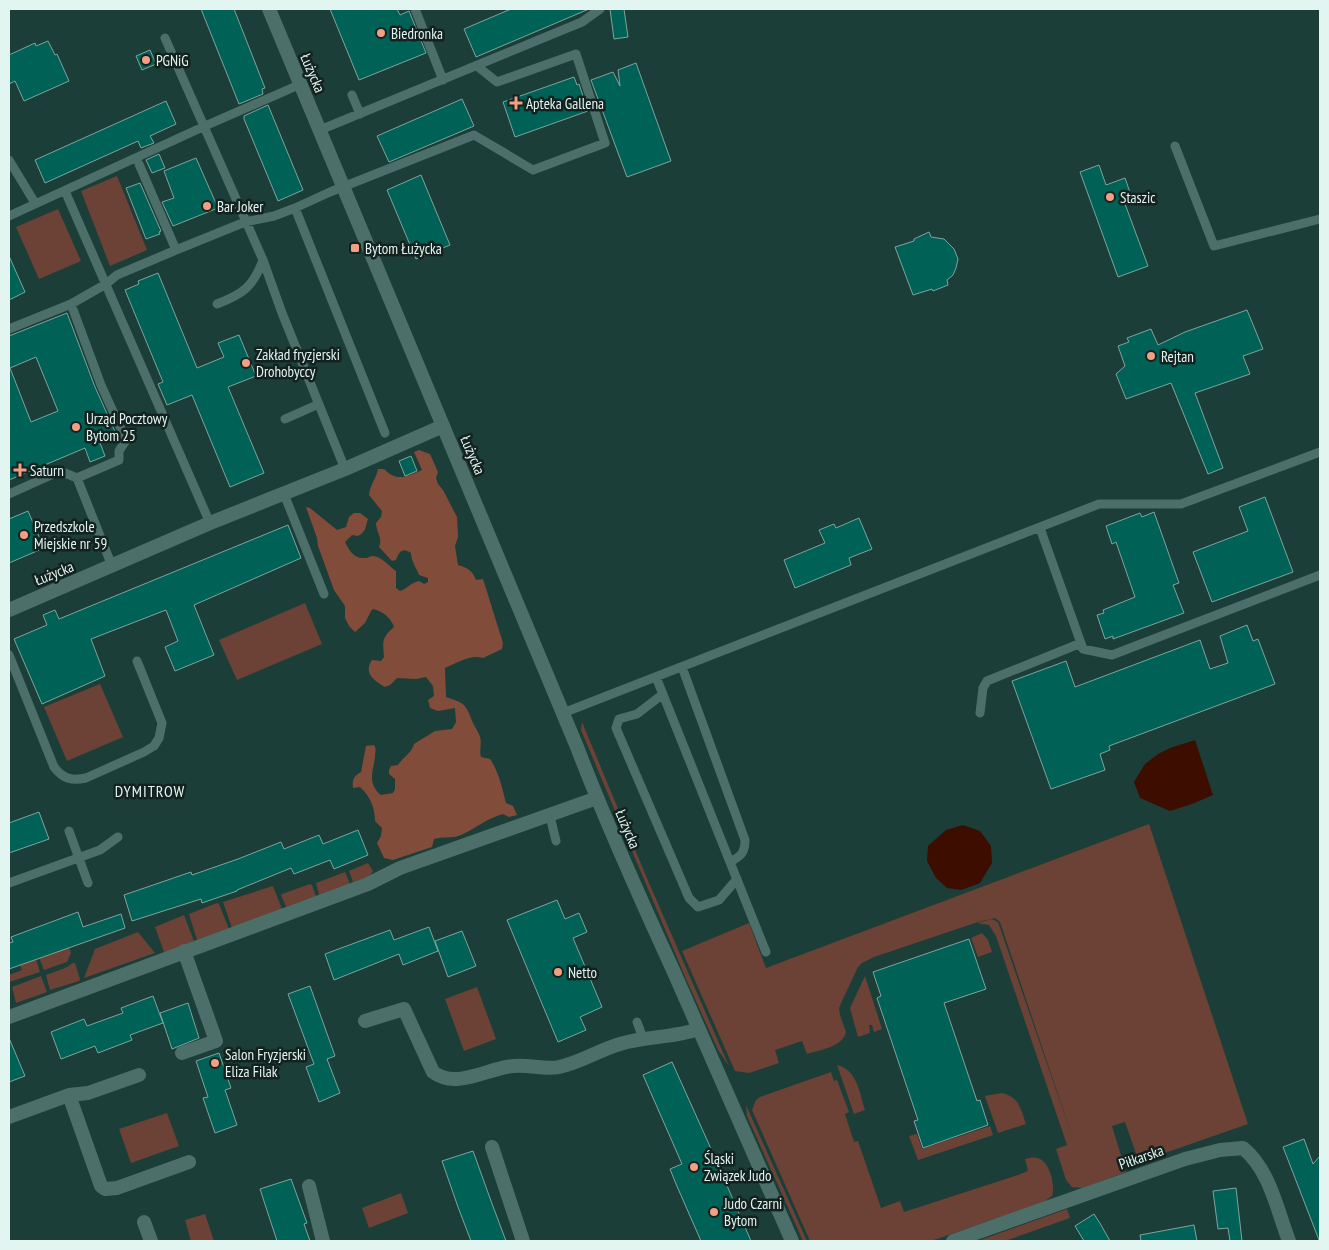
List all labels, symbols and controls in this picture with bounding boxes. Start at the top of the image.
place label: Biedronka [391,24,443,43]
marker: Biedronka [375,27,387,39]
place label: PGNiG [156,51,189,70]
street label: Łużycka [296,51,330,95]
marker: PGNiG [140,54,152,66]
place label: Apteka Gallena [526,94,604,113]
marker: Apteka Gallena [510,97,522,109]
place label: Staszic [1120,188,1156,207]
marker: Staszic [1104,191,1116,203]
place label: Bar Joker [217,197,264,216]
marker: Bar Joker [201,200,213,212]
place label: Bytom Łużycka [365,239,442,258]
marker: Bytom Łużycka [349,242,361,254]
place label: Zakład fryzjerski Drohobyccy [256,345,340,381]
place label: Rejtan [1161,347,1194,366]
marker: Rejtan [1145,350,1157,362]
marker: Zakład fryzjerski Drohobyccy [240,357,252,369]
place label: Urząd Pocztowy Bytom 25 [86,409,168,445]
marker: Urząd Pocztowy Bytom 25 [70,421,82,433]
street label: Łużycka [456,433,490,477]
place label: Saturn [30,461,64,480]
marker: Saturn [14,464,26,476]
place label: Przedszkole Miejskie nr 59 [34,517,107,553]
marker: Przedszkole Miejskie nr 59 [18,529,30,541]
street label: Łużycka [32,557,76,589]
district label: DYMITROW [115,781,185,801]
street label: Łużycka [611,807,645,851]
place label: Netto [568,963,597,982]
marker: Netto [552,966,564,978]
place label: Salon Fryzjerski Eliza Filak [225,1045,306,1081]
marker: Salon Fryzjerski Eliza Filak [209,1057,221,1069]
street label: Piłkarska [1116,1140,1166,1174]
place label: Śląski Związek Judo [704,1149,772,1185]
marker: Śląski Związek Judo [688,1161,700,1173]
place label: Judo Czarni Bytom [723,1194,782,1230]
marker: Judo Czarni Bytom [708,1206,720,1218]

